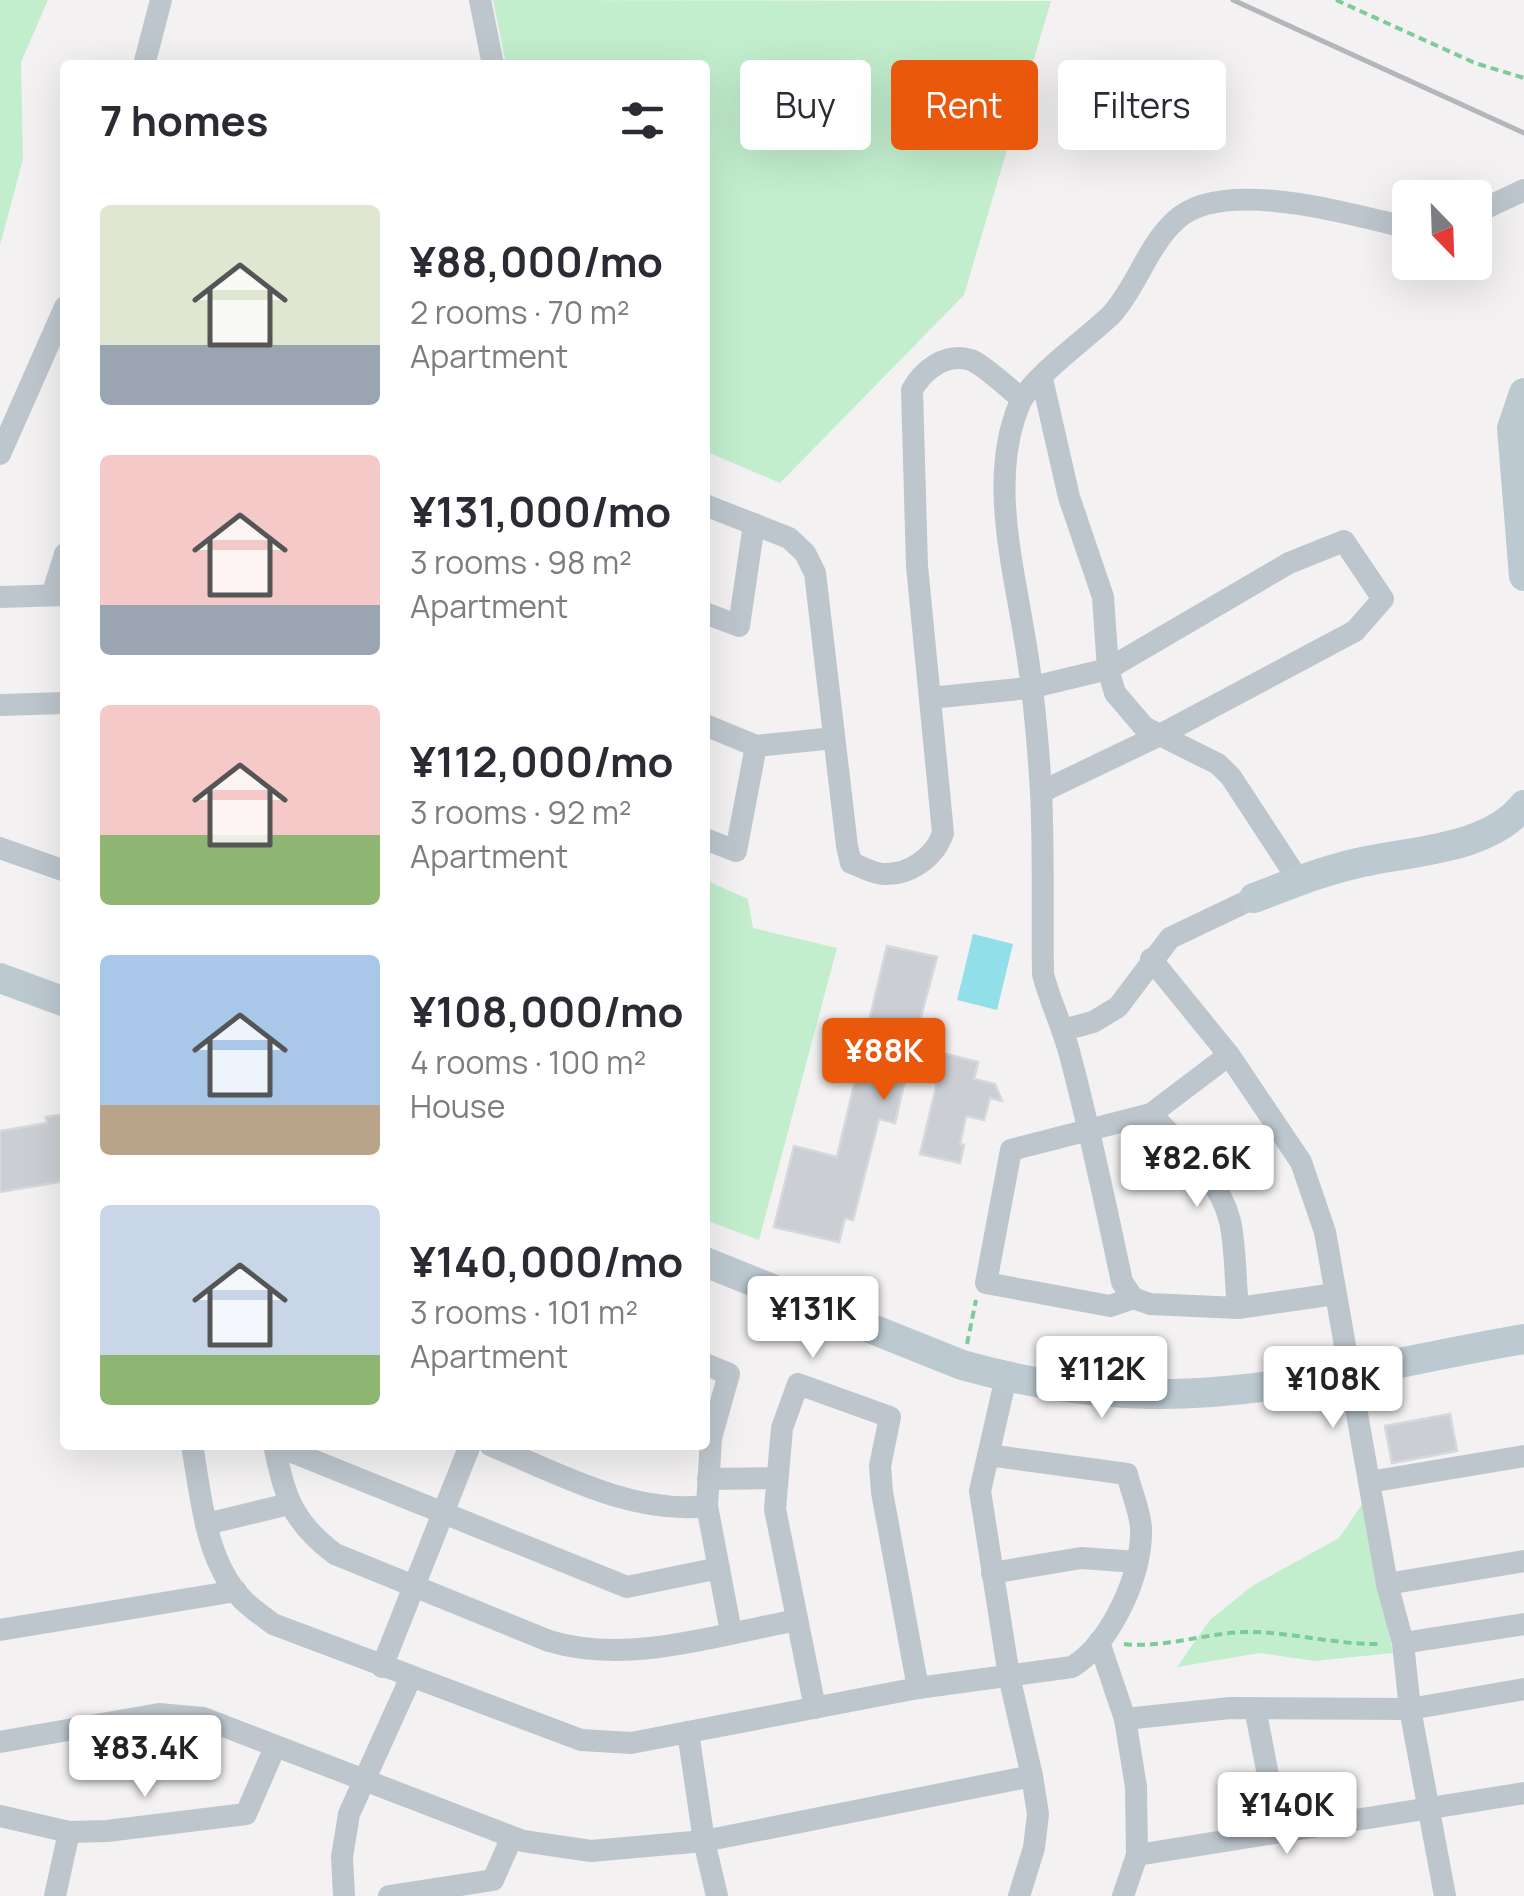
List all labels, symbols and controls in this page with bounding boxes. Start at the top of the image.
chip: Buy [740,60,871,150]
chip: Rent [891,60,1038,150]
chip: Filters [1058,60,1226,150]
text: 7 homes [100,91,268,149]
icon: filters [615,93,670,148]
north arrow [1392,180,1492,280]
map controls [1392,180,1492,280]
text: ¥88,000/mo [410,232,663,290]
icon: home [180,245,300,365]
text: 2 rooms · 70 m² [410,290,630,334]
text: Apartment [410,334,568,378]
text: ¥131,000/mo [410,482,671,540]
icon: home [180,495,300,615]
text: 3 rooms · 98 m² [410,540,632,584]
text: Apartment [410,584,568,628]
text: ¥112,000/mo [410,732,673,790]
icon: home [180,745,300,865]
text: 3 rooms · 92 m² [410,790,632,834]
text: Apartment [410,834,568,878]
text: ¥108,000/mo [410,982,683,1040]
icon: home [180,995,300,1115]
pin: ¥88K [825,1018,943,1103]
text: ¥88K [844,1028,924,1072]
text: 4 rooms · 100 m² [410,1040,646,1084]
text: House [410,1084,505,1128]
pin: ¥82.6K [1116,1125,1278,1210]
text: ¥82.6K [1143,1135,1251,1179]
text: ¥140,000/mo [410,1232,683,1290]
icon: home [180,1245,300,1365]
pin: ¥131K [743,1276,883,1361]
text: ¥131K [770,1286,856,1330]
text: 3 rooms · 101 m² [410,1290,638,1334]
text: Apartment [410,1334,568,1378]
pin: ¥112K [1032,1336,1172,1421]
text: ¥112K [1058,1346,1146,1390]
pin: ¥108K [1263,1346,1403,1431]
text: ¥108K [1286,1356,1380,1400]
pin: ¥83.4K [64,1715,226,1800]
text: ¥83.4K [91,1725,199,1769]
pin: ¥140K [1217,1772,1357,1857]
text: ¥140K [1240,1782,1334,1826]

